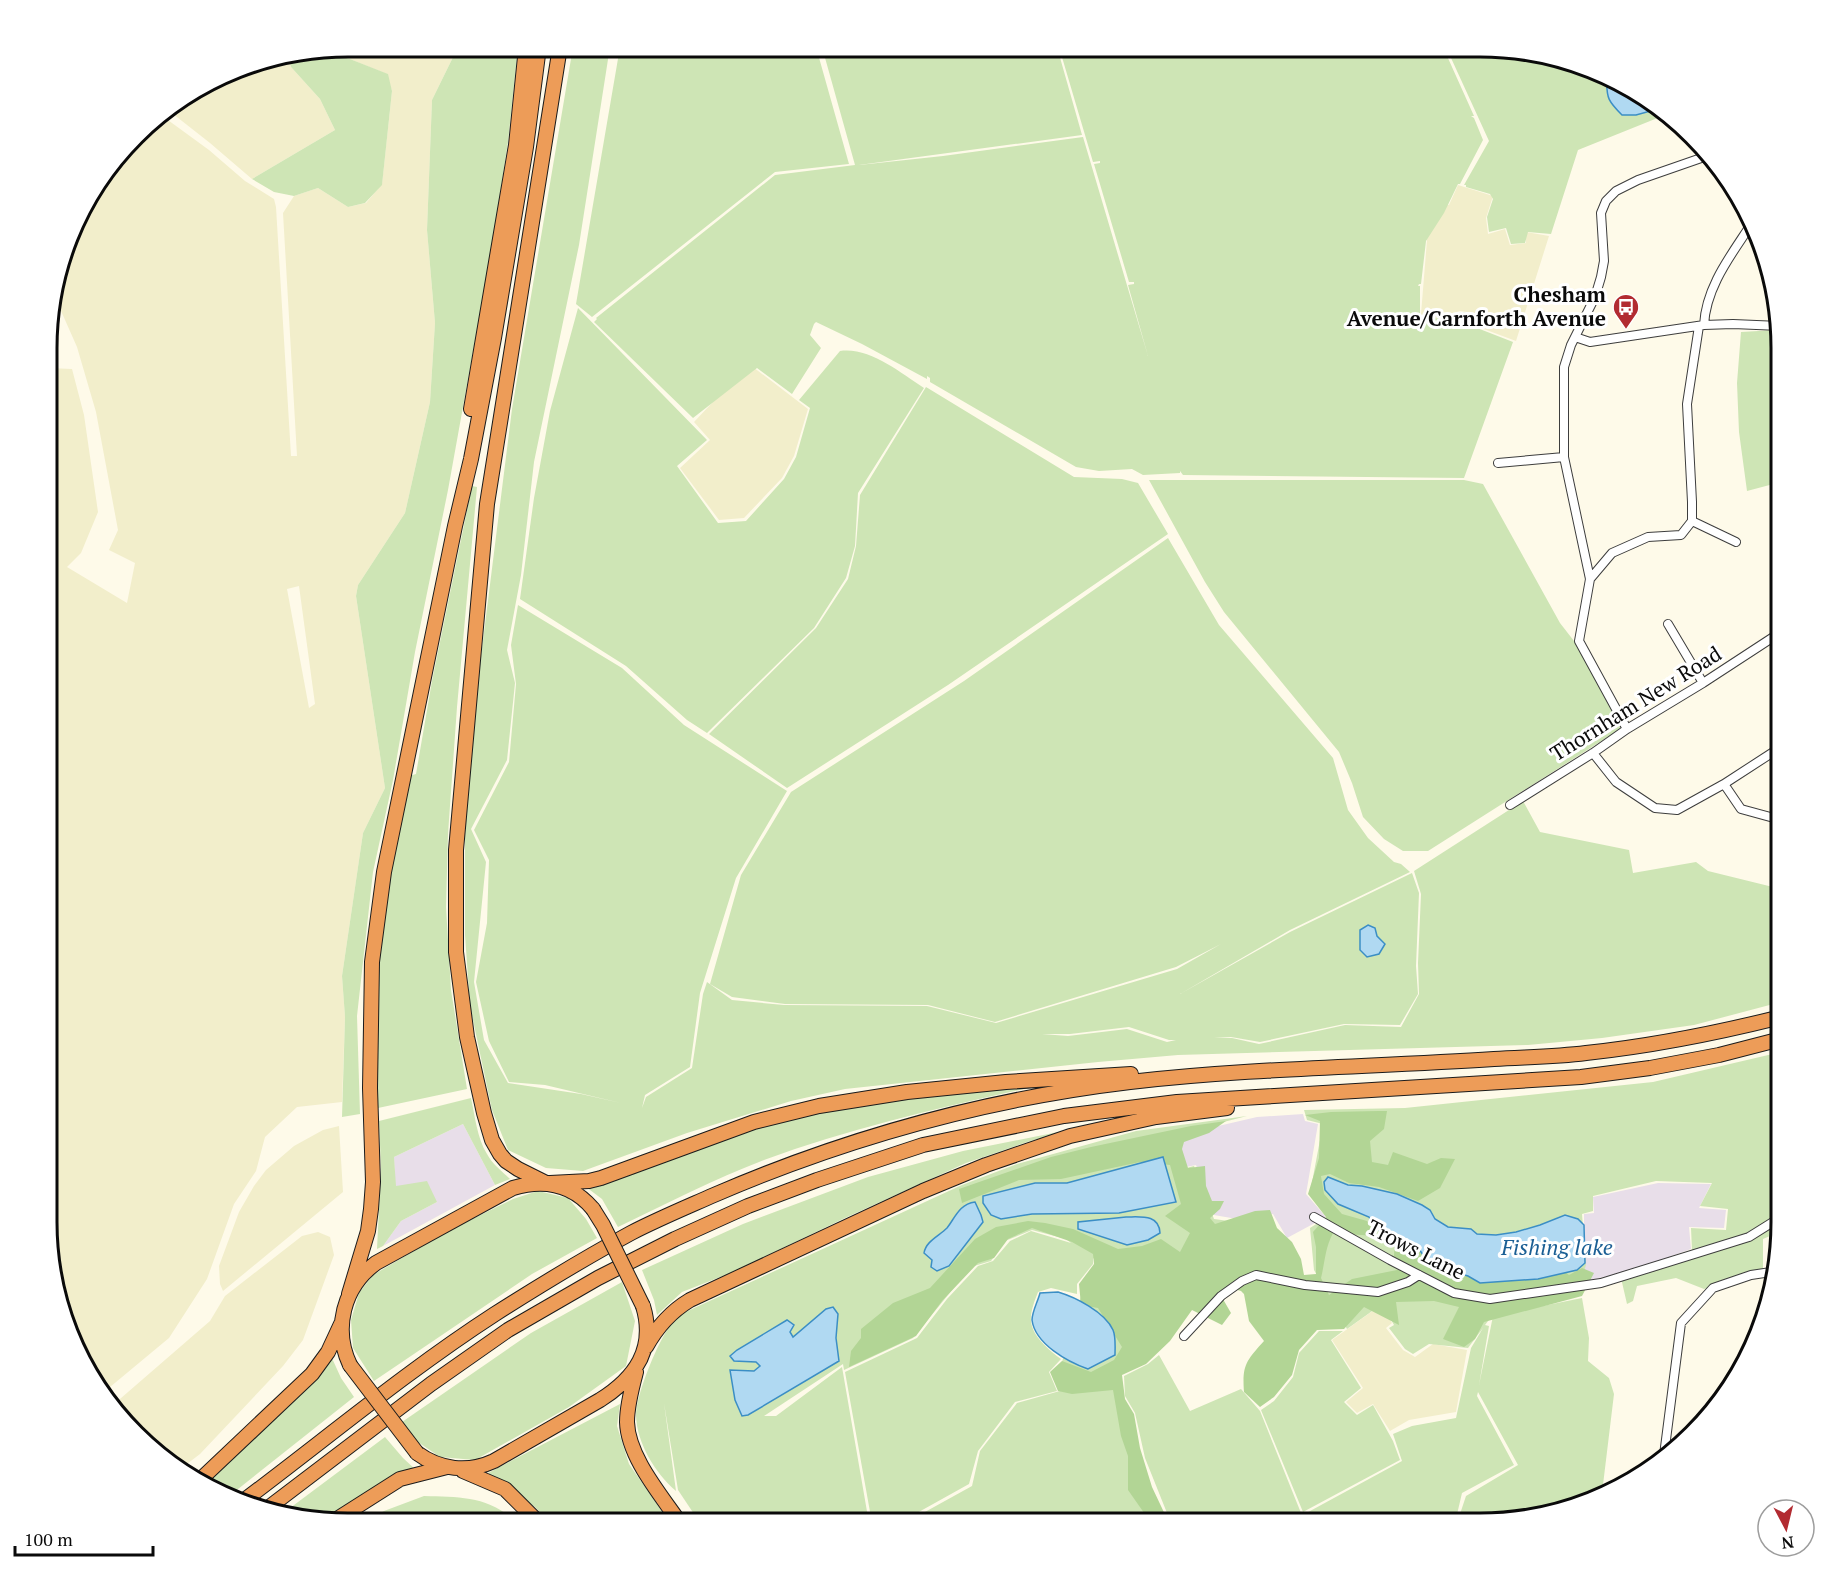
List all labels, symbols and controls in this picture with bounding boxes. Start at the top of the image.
place label: Chesham Avenue/Carnforth Avenue [1347,280,1607,332]
bus stop icon: Chesham Avenue/Carnforth Avenue [1611,292,1641,330]
street label: Thornham New Road [1545,639,1727,767]
street label: Trows Lane [1363,1212,1470,1286]
water label: Fishing lake [1500,1232,1613,1261]
north arrow [1756,1498,1816,1558]
scale bar [15,1519,153,1557]
text: 100 m [24,1527,73,1551]
text: N [1780,1531,1795,1555]

